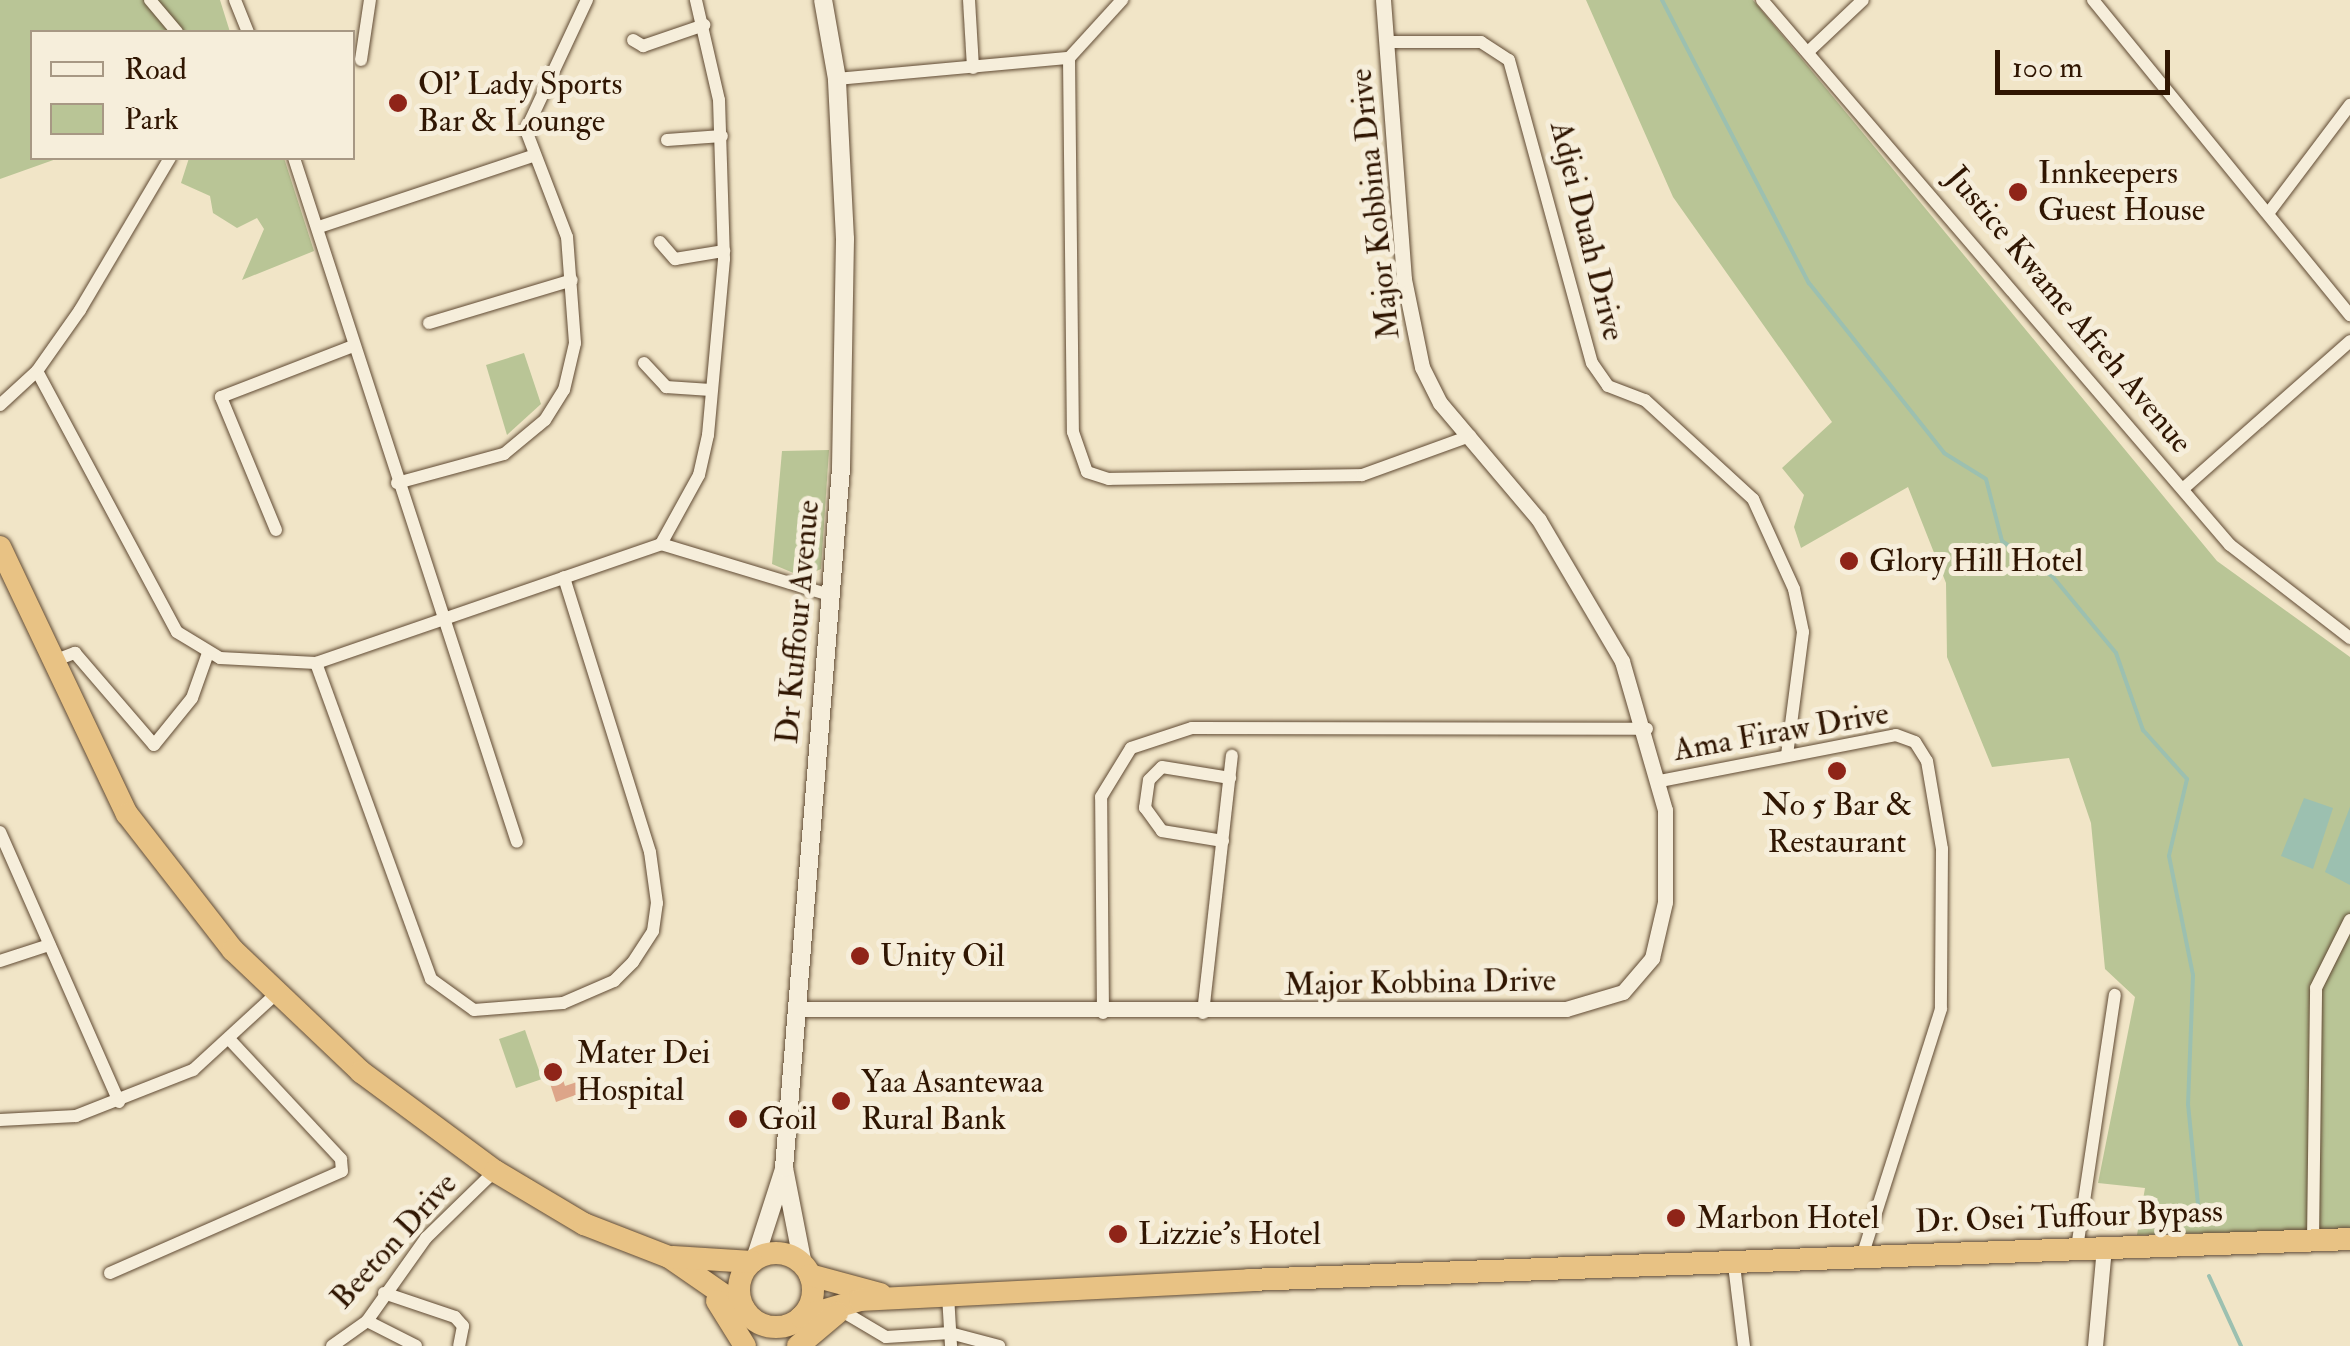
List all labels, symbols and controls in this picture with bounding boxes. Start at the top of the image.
legend [30,30,355,160]
scale bar [2000,30,2175,92]
text: 100 m [2012,49,2083,86]
text: Road [124,51,187,88]
place label: Ol' Lady Sports Bar & Lounge [418,66,622,141]
street label: Major Kobbina Drive [1342,67,1408,341]
marker: Ol' Lady Sports Bar & Lounge [387,92,409,114]
text: Park [124,101,179,138]
street label: Adjei Duah Drive [1541,117,1633,345]
place label: Innkeepers Guest House [2038,155,2205,230]
street label: Justice Kwame Afreh Avenue [1938,159,2200,461]
marker: Innkeepers Guest House [2007,181,2029,203]
street label: Dr Kuffour Avenue [768,498,828,746]
place label: Glory Hill Hotel [1869,542,2083,580]
marker: Glory Hill Hotel [1838,550,1860,572]
street label: Ama Firaw Drive [1670,694,1892,770]
marker: No 5 Bar & Restaurant [1826,760,1848,782]
place label: No 5 Bar & Restaurant [1762,787,1912,862]
place label: Unity Oil [880,937,1005,975]
marker: Unity Oil [849,945,871,967]
street label: Major Kobbina Drive [1284,961,1556,1005]
place label: Mater Dei Hospital [576,1035,710,1110]
marker: Mater Dei Hospital [540,1059,566,1085]
place label: Yaa Asantewaa Rural Bank [861,1064,1044,1139]
marker: Yaa Asantewaa Rural Bank [830,1090,852,1112]
place label: Goil [758,1100,817,1138]
marker: Goil [727,1108,749,1130]
street label: Beeton Drive [323,1165,465,1317]
street label: Dr. Osei Tuffour Bypass [1914,1192,2224,1242]
place label: Marbon Hotel [1696,1199,1879,1237]
marker: Marbon Hotel [1665,1207,1687,1229]
place label: Lizzie's Hotel [1138,1215,1321,1253]
marker: Lizzie's Hotel [1107,1223,1129,1245]

